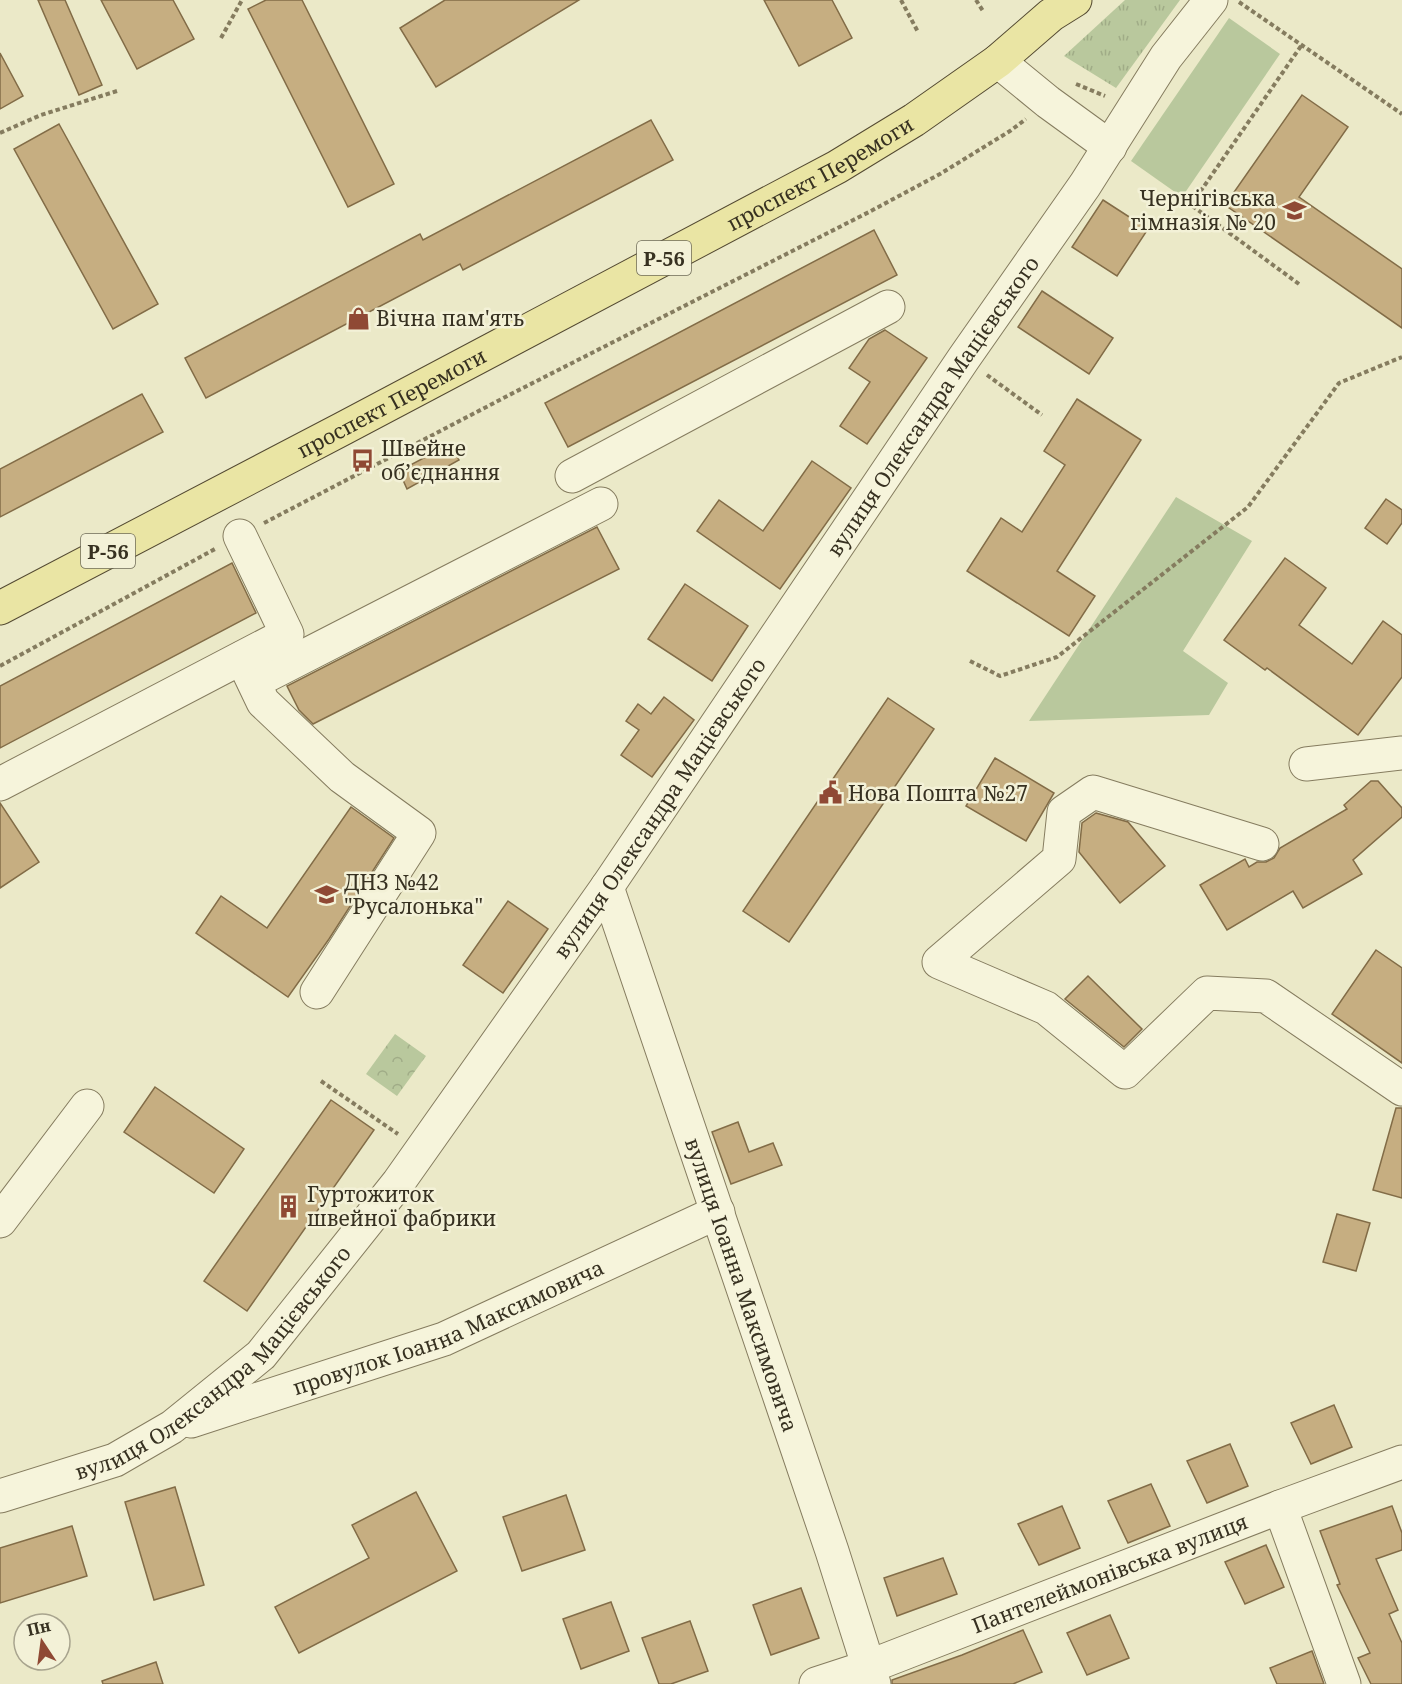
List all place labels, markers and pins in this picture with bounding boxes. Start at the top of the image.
place label: Чернігівська гімназія № 20 [1130,184,1276,236]
school or university icon: Чернігівська гімназія № 20 [1281,197,1307,223]
place label: Вічна пам'ять [376,304,524,332]
shop icon: Вічна пам'ять [345,305,371,331]
place label: Швейне об’єднання [381,434,500,486]
bus stop icon: Швейне об’єднання [350,447,376,473]
place label: Нова Пошта №27 [848,779,1028,807]
public building icon: Нова Пошта №27 [817,780,843,806]
place label: ДНЗ №42 "Русалонька" [344,868,483,920]
school or university icon: ДНЗ №42 "Русалонька" [313,881,339,907]
place label: Гуртожиток швейної фабрики [307,1180,496,1232]
building icon: Гуртожиток швейної фабрики [276,1193,302,1219]

